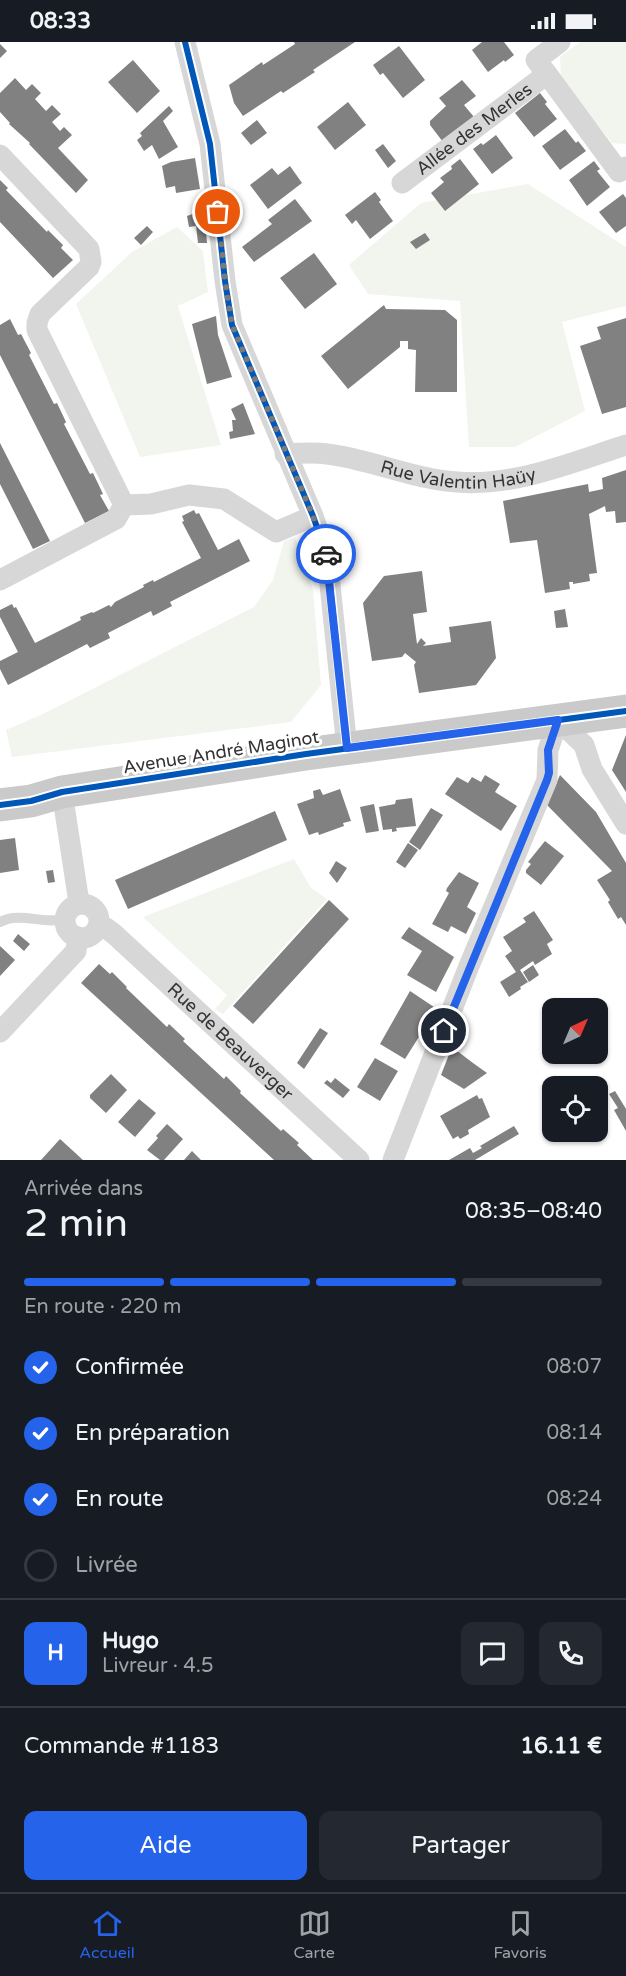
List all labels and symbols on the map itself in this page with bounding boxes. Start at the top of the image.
street label: Allée des Merles [411,78,536,180]
pin [192,186,243,237]
street label: Rue Valentin Haüy [378,455,538,494]
courier [296,524,356,584]
street label: Avenue André Maginot [121,726,321,778]
street label: Rue de Beauverger [163,978,298,1105]
north arrow [542,998,608,1064]
pin [418,1005,469,1056]

